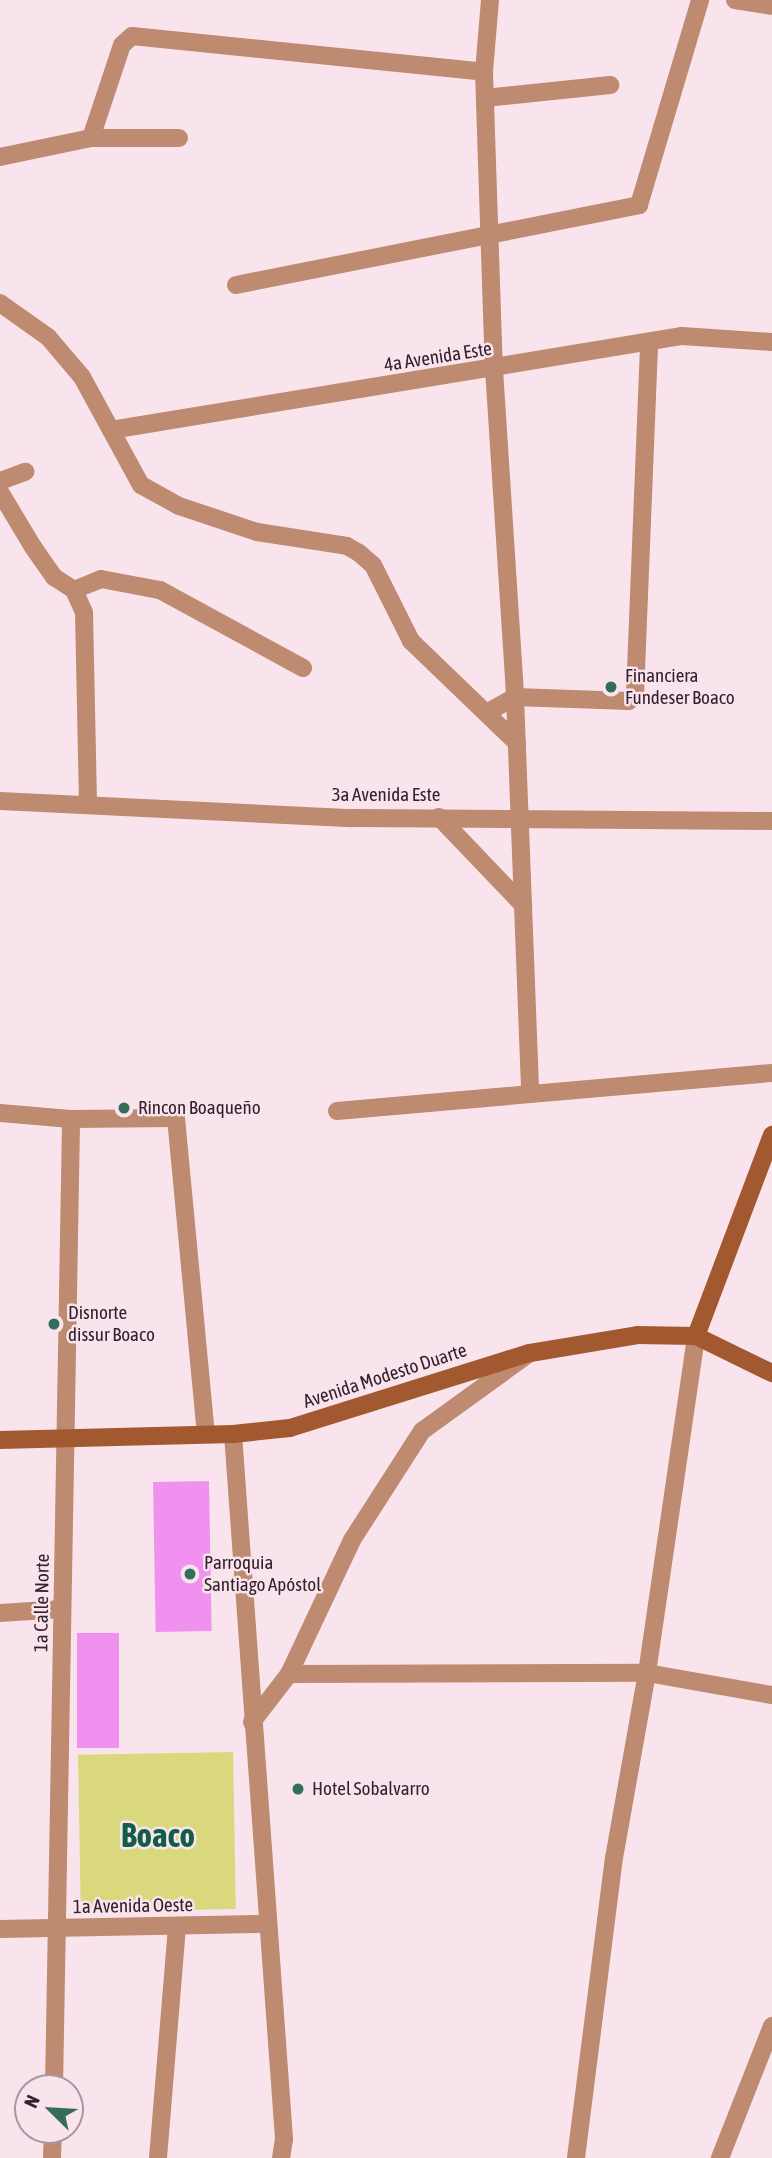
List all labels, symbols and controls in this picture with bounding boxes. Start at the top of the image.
street label: 4a Avenida Este [383,337,493,377]
place label: Financiera Fundeser Boaco [625,665,735,709]
marker: Financiera Fundeser Boaco [603,679,619,695]
street label: 3a Avenida Este [332,784,440,806]
place label: Rincon Boaqueño [138,1097,261,1119]
marker: Rincon Boaqueño [116,1100,132,1116]
place label: Disnorte dissur Boaco [68,1302,155,1346]
marker: Disnorte dissur Boaco [46,1316,62,1332]
street label: Avenida Modesto Duarte [300,1339,470,1413]
place label: Parroquia Santiago Apóstol [204,1552,321,1596]
street label: 1a Calle Norte [30,1554,54,1652]
marker: Parroquia Santiago Apóstol [182,1566,198,1582]
place label: Hotel Sobalvarro [312,1778,430,1800]
marker: Hotel Sobalvarro [290,1781,306,1797]
district label: Boaco [121,1816,195,1856]
street label: 1a Avenida Oeste [73,1894,193,1918]
north arrow [14,2074,84,2144]
text: N [19,2092,44,2111]

